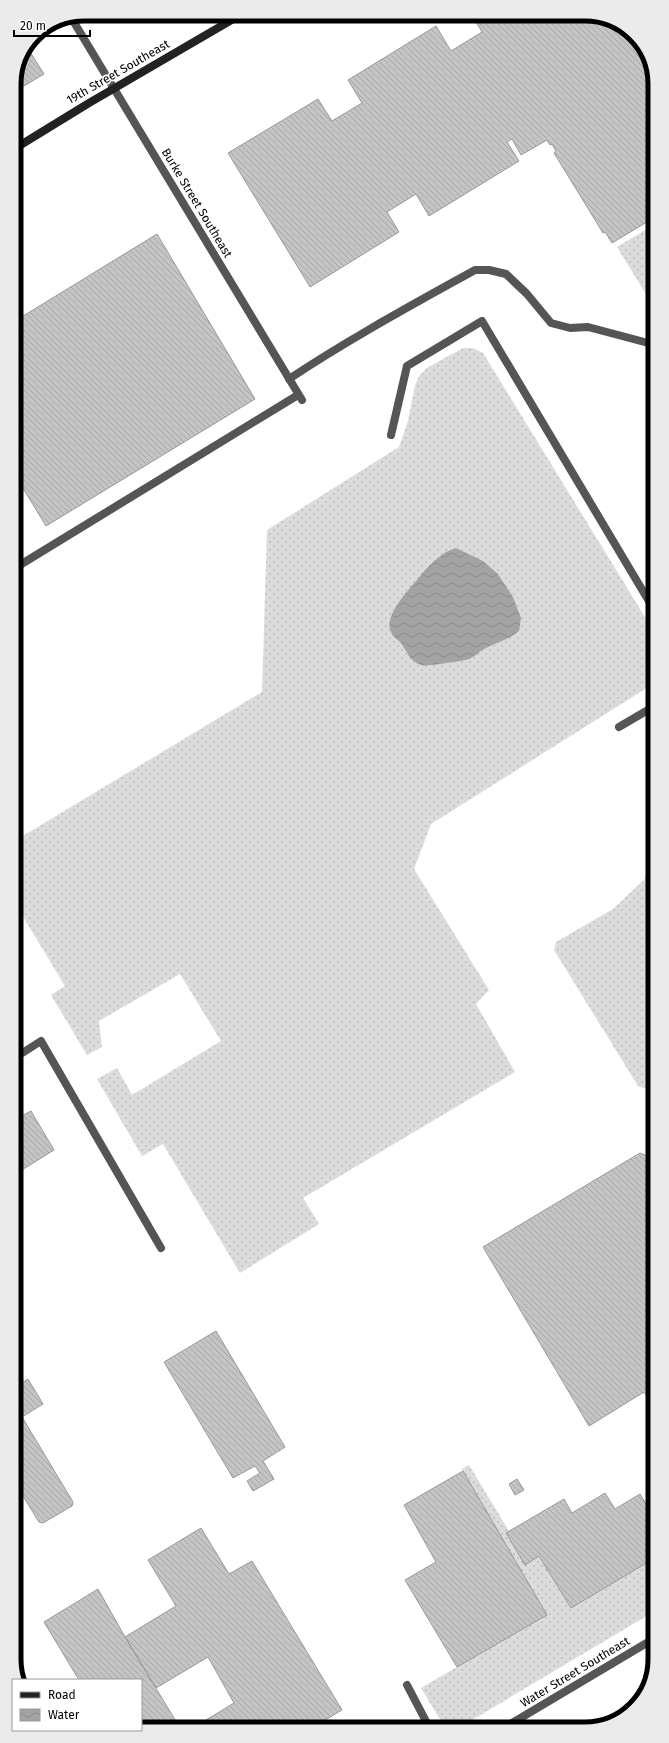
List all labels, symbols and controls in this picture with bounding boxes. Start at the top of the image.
scale bar [14,12,90,38]
text: 20 m [20,19,46,33]
street label: 19th Street Southeast [64,36,172,107]
street label: Burke Street Southeast [159,146,236,261]
street label: Water Street Southeast [518,1633,633,1710]
legend [12,1679,142,1731]
text: Road [48,1688,76,1702]
text: Water [48,1708,80,1722]

